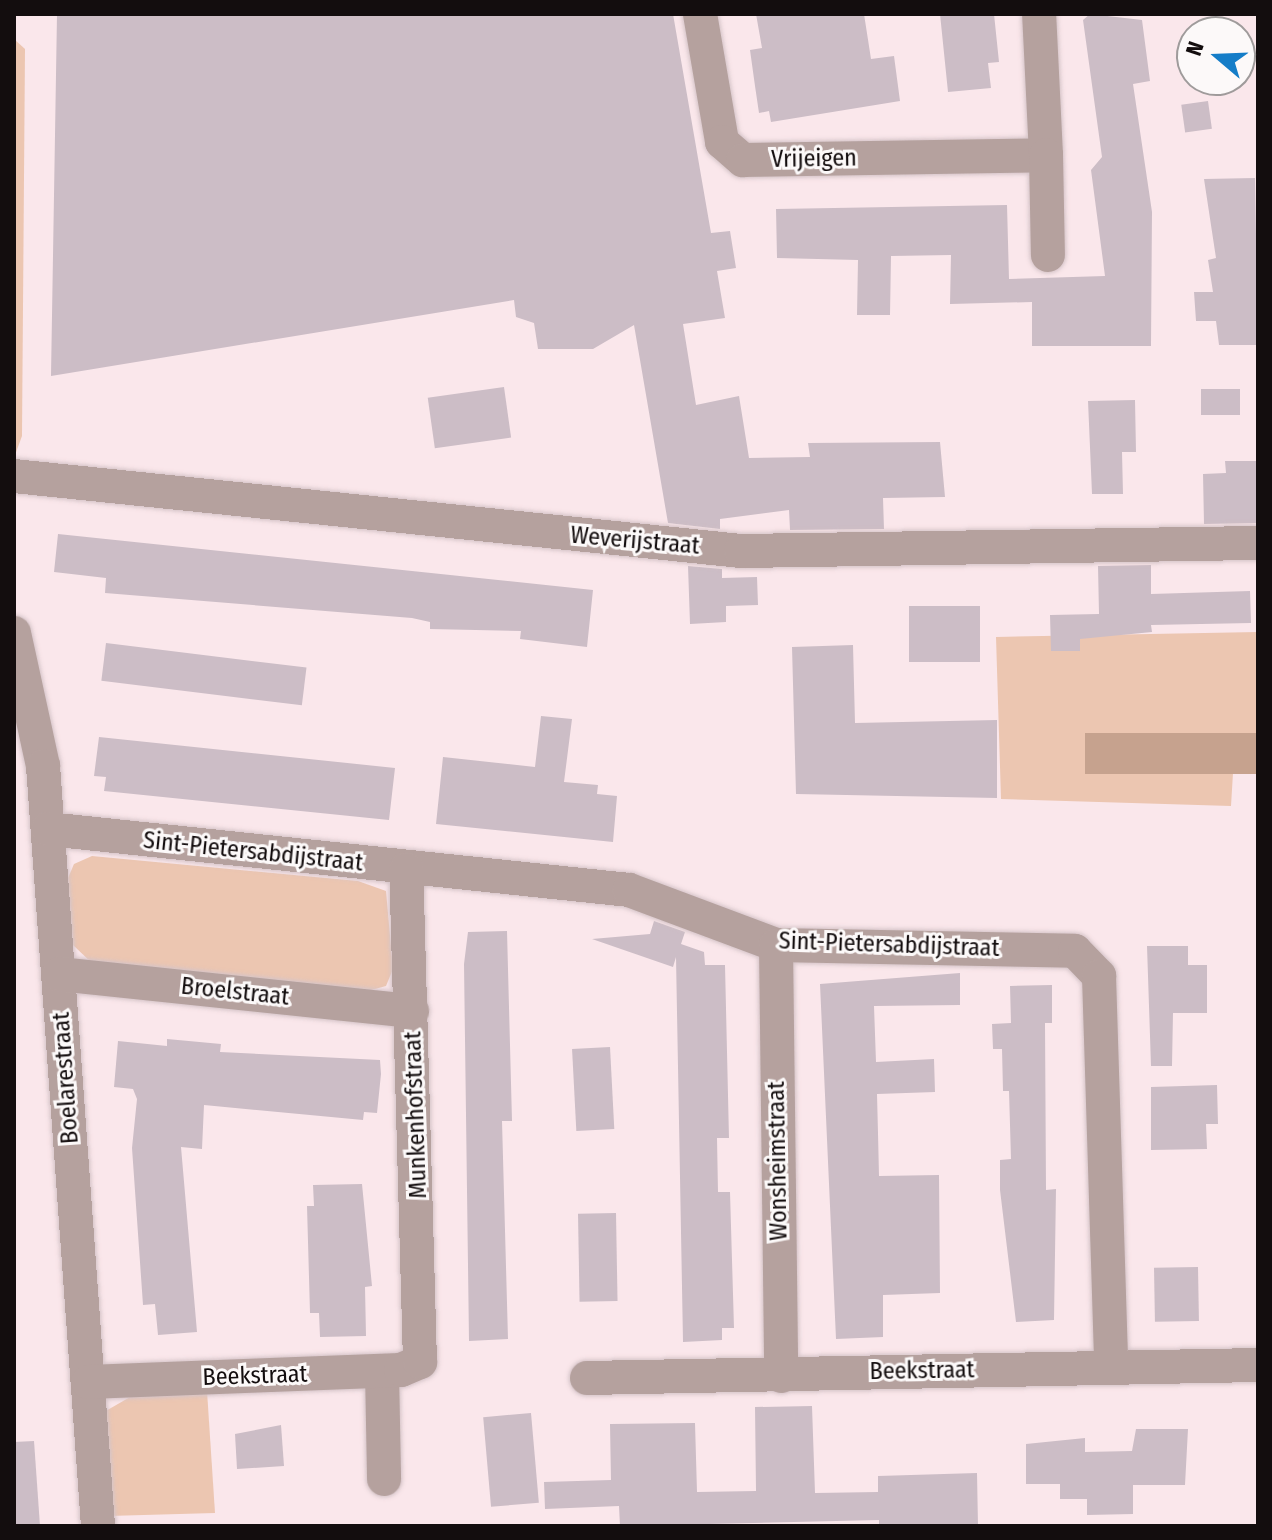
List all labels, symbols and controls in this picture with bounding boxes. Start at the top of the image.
north arrow [1176,16,1256,96]
text: N [1180,38,1210,59]
street label: Vrijeigen [771,144,857,174]
street label: Weverijstraat [569,521,701,561]
street label: Sint-Pietersabdijstraat [142,826,364,878]
street label: Sint-Pietersabdijstraat [778,927,1000,963]
street label: Broelstraat [179,972,291,1012]
street label: Boelarestraat [47,1011,85,1145]
street label: Munkenhofstraat [399,1031,433,1199]
street label: Wonsheimstraat [762,1081,794,1241]
street label: Beekstraat [869,1356,975,1386]
street label: Beekstraat [202,1360,308,1392]

